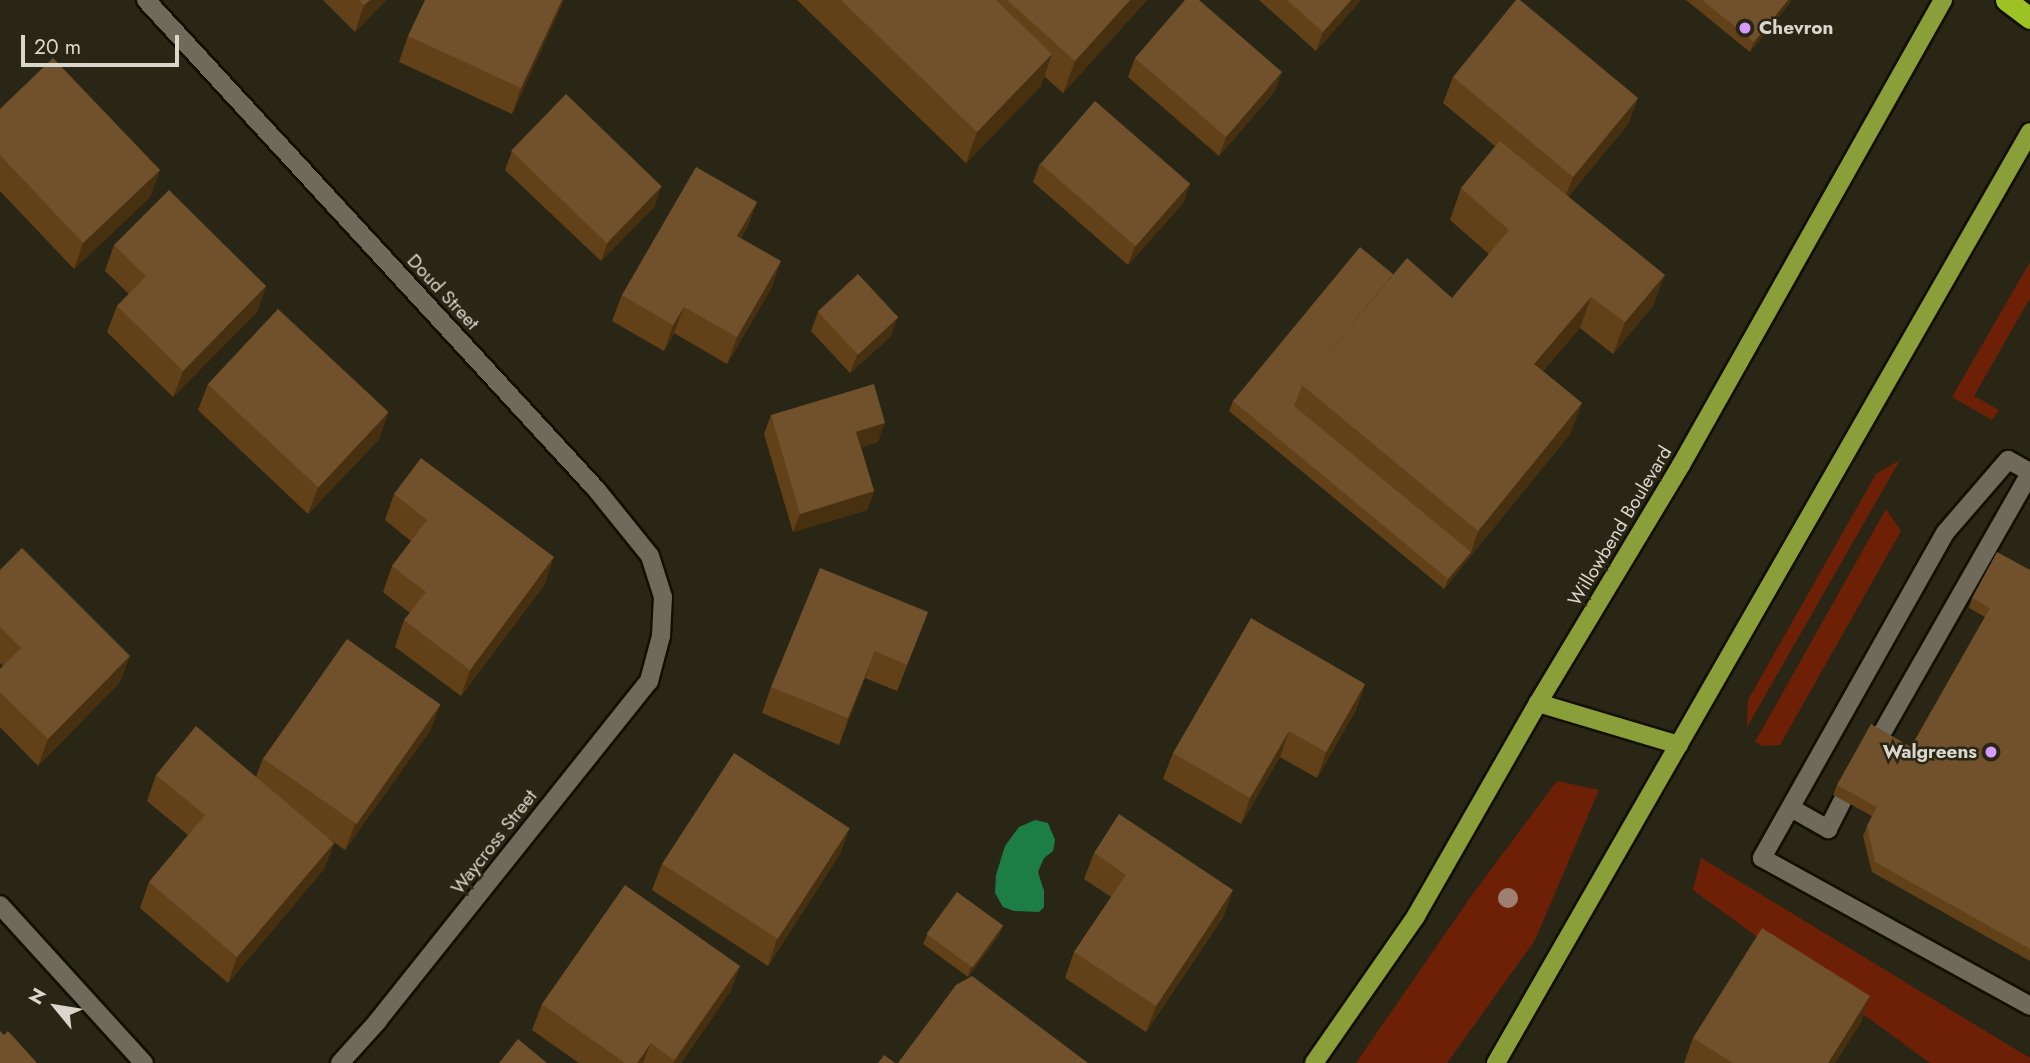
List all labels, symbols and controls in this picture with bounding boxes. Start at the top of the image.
place label: Chevron [1759,17,1833,39]
marker: Chevron [1737,20,1753,36]
scale bar [24,21,182,65]
text: 20 m [34,32,81,62]
street label: Doud Street [402,249,484,335]
street label: Willowbend Boulevard [1563,442,1677,610]
place label: Walgreens [1883,741,1977,763]
marker: Walgreens [1983,744,1999,760]
street label: Waycross Street [446,785,542,899]
north arrow [21,972,91,1042]
text: N [22,983,53,1010]

